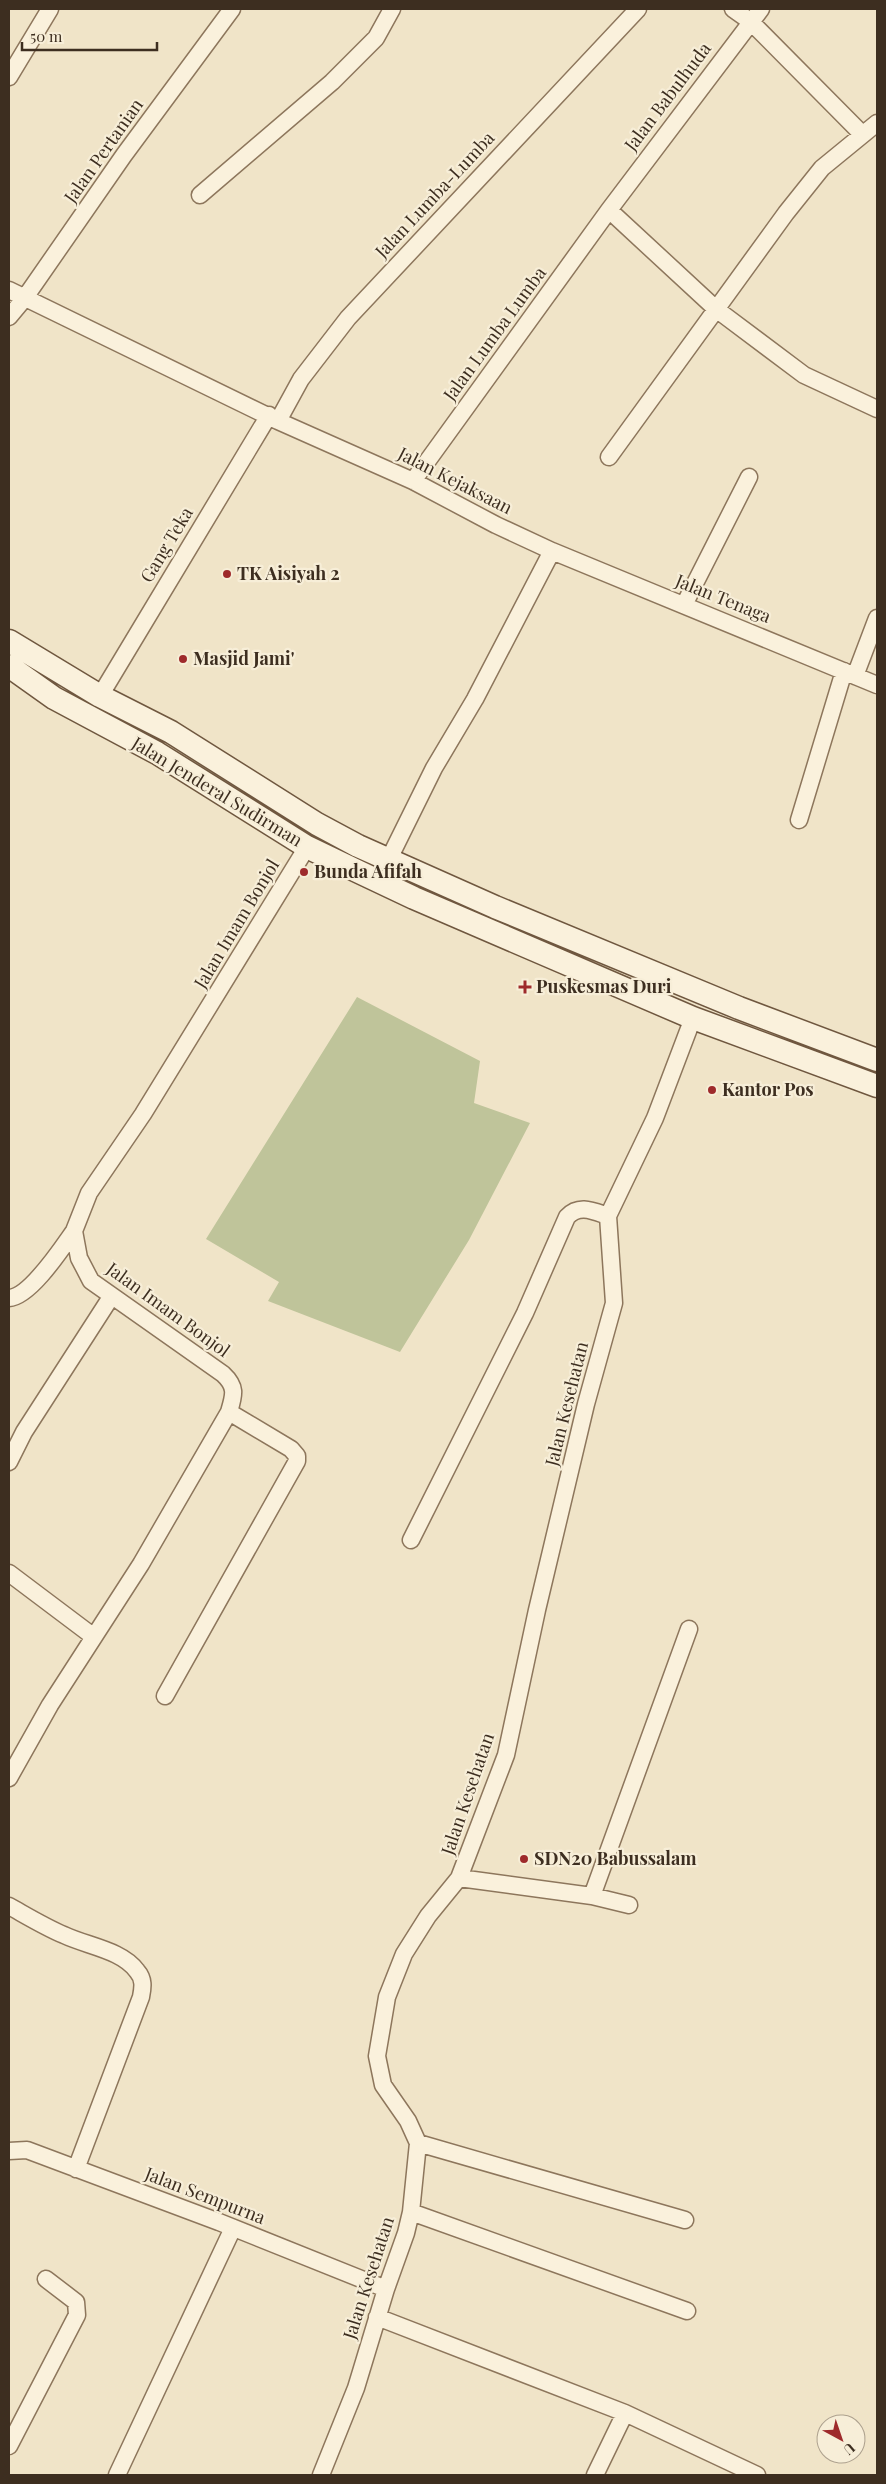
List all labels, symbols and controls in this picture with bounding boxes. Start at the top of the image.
scale bar [22,20,158,52]
text: 50 m [30,26,63,46]
street label: Jalan Babulhuda [618,37,716,156]
street label: Jalan Pertanian [58,93,148,208]
street label: Jalan Lumba-Lumba [369,126,499,263]
street label: Jalan Lumba Lumba [437,261,551,406]
street label: Jalan Kejaksaan [393,441,517,519]
street label: Gang Teka [134,502,198,587]
place label: TK Aisiyah 2 [237,561,340,585]
marker: TK Aisiyah 2 [221,568,233,580]
street label: Jalan Tenaga [671,568,775,628]
place label: Masjid Jami' [193,646,295,670]
marker: Masjid Jami' [177,653,189,665]
street label: Jalan Jenderal Sudirman [127,730,307,852]
street label: Jalan Imam Bonjol [188,854,284,993]
place label: Bunda Afifah [314,859,422,883]
marker: Bunda Afifah [298,866,310,878]
place label: Puskesmas Duri [536,974,672,998]
marker: Puskesmas Duri [518,980,532,994]
place label: Kantor Pos [722,1077,814,1101]
marker: Kantor Pos [706,1084,718,1096]
street label: Jalan Imam Bonjol [101,1256,235,1362]
street label: Jalan Kesehatan [539,1339,593,1469]
street label: Jalan Kesehatan [435,1729,499,1859]
place label: SDN20 Babussalam [534,1846,697,1870]
marker: SDN20 Babussalam [518,1853,530,1865]
street label: Jalan Sempurna [141,2161,269,2229]
street label: Jalan Kesehatan [337,2213,399,2343]
north arrow [816,2414,866,2464]
text: U [840,2439,859,2460]

